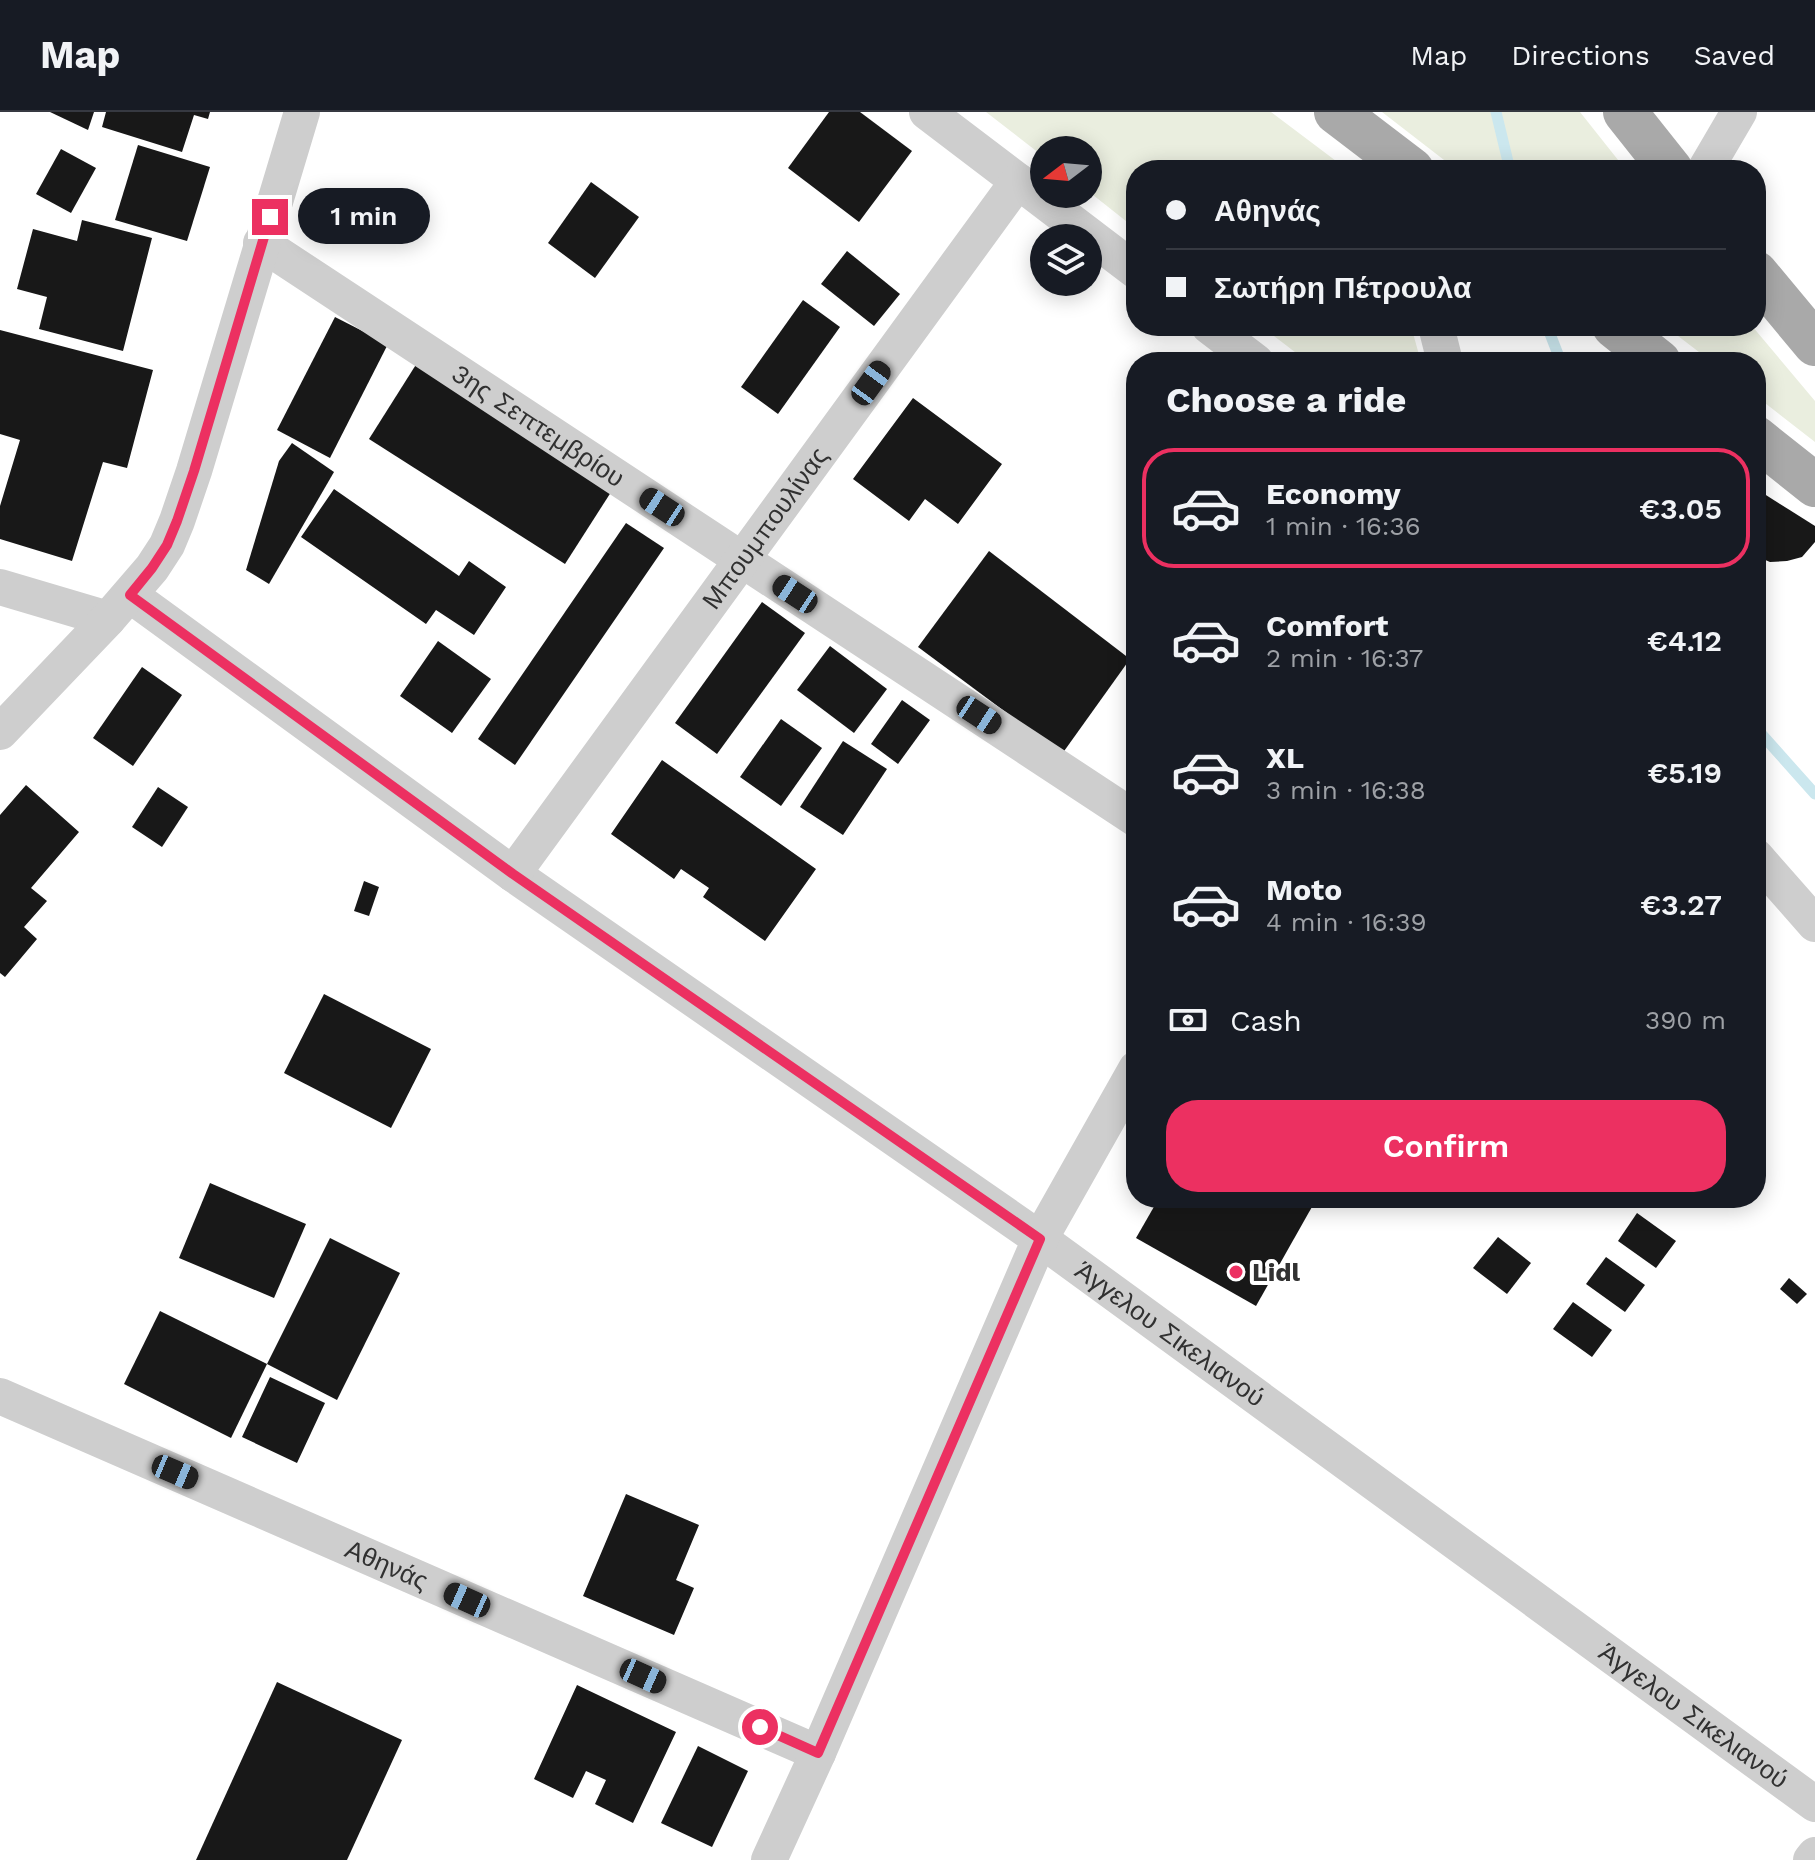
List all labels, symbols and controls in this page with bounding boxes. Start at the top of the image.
text: Map [40,33,120,77]
text: Map [1410,39,1467,72]
text: Directions [1511,39,1650,72]
text: Saved [1694,39,1775,72]
north arrow [1030,136,1102,208]
map controls [1030,136,1102,296]
callout: 1 min [298,189,430,245]
text: Αθηνάς [1214,193,1321,228]
route end [252,199,288,235]
text: 1 min [331,201,397,231]
button: layers [1030,224,1102,296]
text: Σωτήρη Πέτρουλα [1214,270,1471,305]
car [847,357,895,409]
street label: 3ης Σεπτεμβρίου [446,358,630,493]
text: Choose a ride [1166,379,1406,421]
street label: Μπουμπουλίνας [696,441,834,615]
icon: car [1170,472,1242,544]
text: Economy [1266,476,1401,511]
car [635,484,689,530]
text: €3.05 [1639,491,1722,526]
text: 1 min · 16:36 [1266,511,1421,541]
car [768,571,822,617]
icon: car [1170,604,1242,676]
text: Comfort [1266,608,1388,643]
text: €4.12 [1647,623,1722,658]
text: 2 min · 16:37 [1266,643,1423,673]
car [952,692,1006,738]
icon: car [1170,736,1242,808]
text: XL [1266,740,1304,775]
text: €5.19 [1647,755,1722,790]
text: 3 min · 16:38 [1266,775,1426,805]
icon: car [1170,868,1242,940]
text: Moto [1266,872,1342,907]
text: €3.27 [1640,887,1722,922]
text: 4 min · 16:39 [1266,907,1426,937]
icon: cash [1166,998,1210,1042]
text: Cash [1230,1003,1302,1038]
text: 390 m [1645,1005,1726,1035]
button: Confirm [1166,1100,1726,1192]
street label: Άγγελου Σικελιανού [1070,1255,1271,1413]
place label: Lidl [1252,1257,1301,1287]
marker: Lidl [1227,1263,1245,1281]
car [148,1452,202,1492]
street label: Αθηνάς [341,1534,433,1596]
car [440,1579,494,1621]
street label: Άγγελου Σικελιανού [1593,1637,1794,1795]
car [616,1655,670,1697]
route start [742,1709,778,1745]

